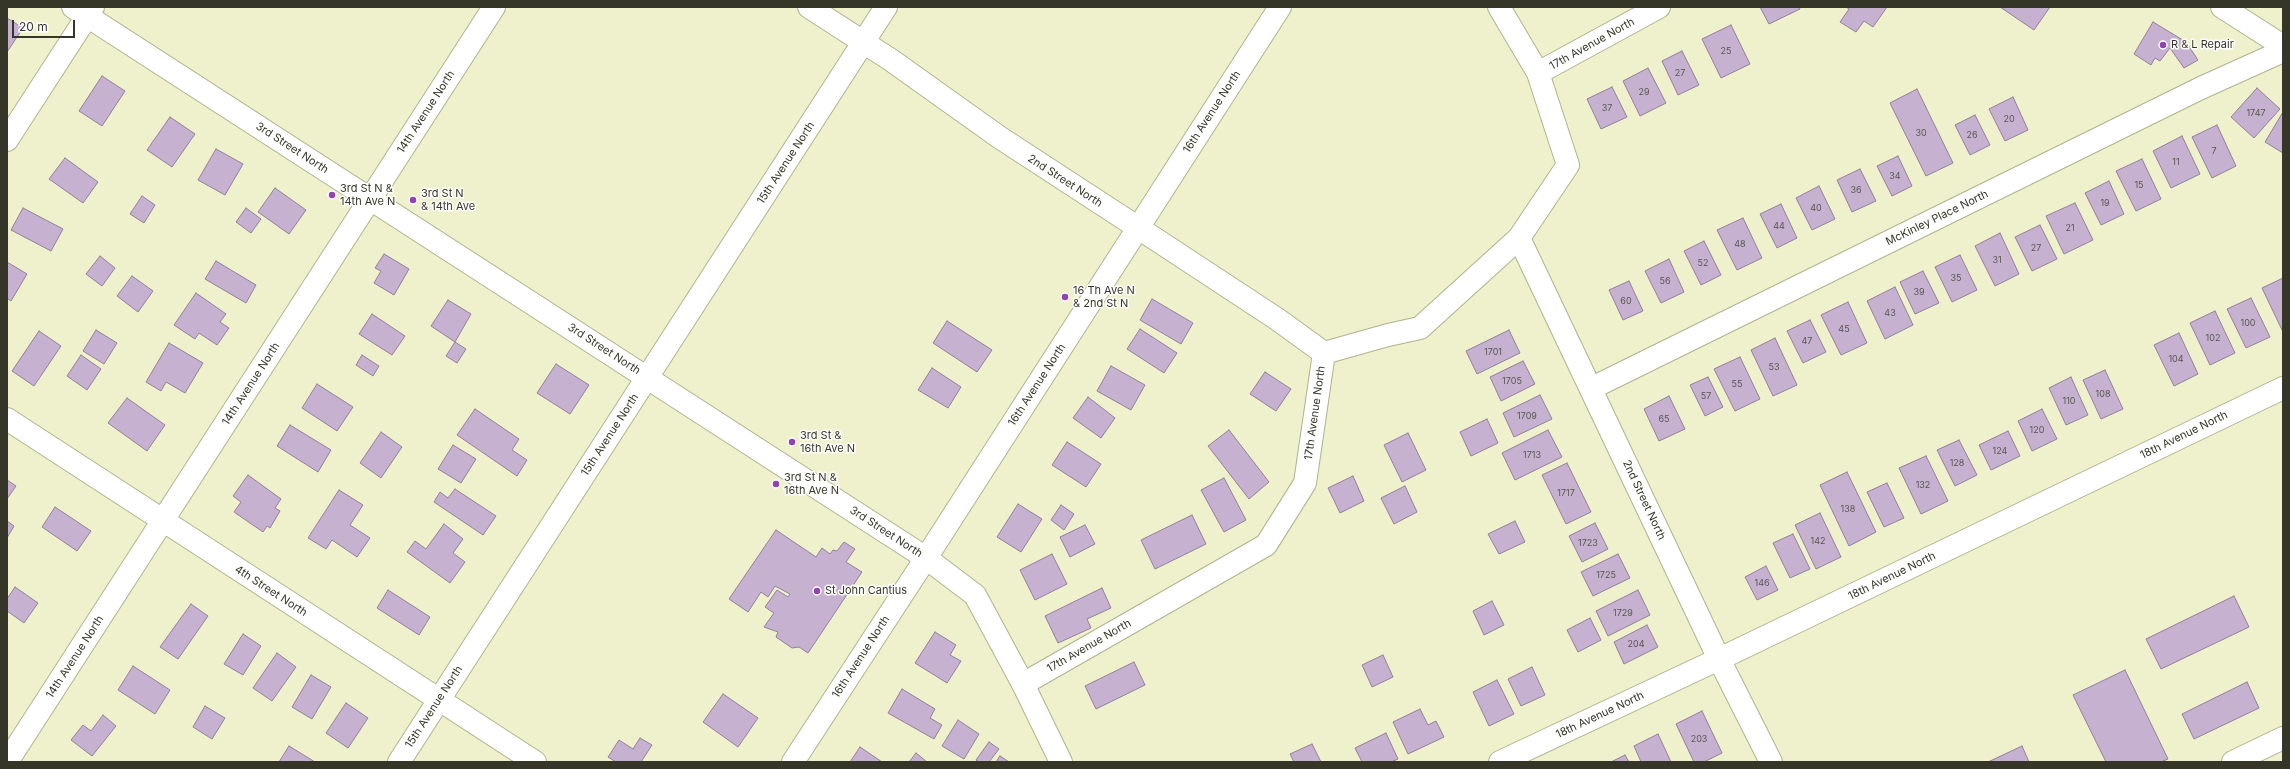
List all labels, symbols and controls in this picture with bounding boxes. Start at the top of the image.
scale bar [14,12,77,38]
street label: 17th Avenue North [1547,15,1637,73]
text: 20 m [19,19,48,34]
place label: R & L Repair [2171,38,2234,52]
marker: R & L Repair [2158,40,2168,50]
house number: 25 [1721,46,1731,56]
street label: 14th Avenue North [394,68,458,156]
street label: 16th Avenue North [1180,68,1244,156]
house number: 27 [1675,68,1685,78]
house number: 29 [1638,87,1650,97]
house number: 37 [1602,103,1612,113]
house number: 1747 [2246,108,2266,118]
house number: 20 [2003,114,2015,124]
street label: 15th Avenue North [754,119,818,207]
street label: 3rd Street North [253,120,331,176]
house number: 30 [1915,128,1927,138]
house number: 26 [1966,130,1978,140]
house number: 7 [2211,146,2217,156]
street label: 2nd Street North [1025,152,1105,210]
house number: 11 [2172,157,2180,167]
house number: 34 [1889,171,1901,181]
house number: 15 [2134,180,2144,190]
place label: 3rd St N & 14th Ave N [340,182,395,208]
house number: 36 [1850,185,1862,195]
place label: 3rd St N & 14th Ave [421,187,475,213]
street label: McKinley Place North [1884,188,1990,248]
marker: 3rd St N & 14th Ave N [327,190,337,200]
marker: 3rd St N & 14th Ave [408,195,418,205]
house number: 19 [2100,198,2110,208]
house number: 40 [1810,203,1822,213]
house number: 44 [1773,221,1785,231]
house number: 21 [2065,223,2075,233]
house number: 48 [1734,239,1746,249]
house number: 27 [2031,243,2041,253]
house number: 31 [1992,255,2002,265]
house number: 52 [1698,258,1708,268]
house number: 35 [1950,273,1962,283]
house number: 56 [1659,276,1671,286]
place label: 16 Th Ave N & 2nd St N [1073,284,1135,310]
house number: 39 [1913,287,1925,297]
marker: 16 Th Ave N & 2nd St N [1060,292,1070,302]
house number: 60 [1620,296,1632,306]
house number: 43 [1884,308,1896,318]
house number: 100 [2240,318,2256,328]
street label: 3rd Street North [565,321,643,377]
house number: 45 [1838,324,1850,334]
house number: 102 [2206,333,2220,343]
house number: 47 [1802,336,1812,346]
street label: 14th Avenue North [219,340,283,428]
street label: 16th Avenue North [1005,341,1069,429]
house number: 1701 [1484,347,1502,357]
house number: 104 [2168,354,2184,364]
house number: 53 [1768,362,1780,372]
street label: 17th Avenue North [1302,365,1328,461]
house number: 1705 [1502,376,1522,386]
house number: 55 [1732,379,1742,389]
house number: 108 [2096,389,2110,399]
street label: 15th Avenue North [578,391,642,479]
house number: 57 [1701,391,1711,401]
house number: 110 [2063,396,2075,406]
street label: 18th Avenue North [2138,408,2230,462]
house number: 1709 [1517,411,1537,421]
house number: 65 [1658,414,1670,424]
house number: 120 [2030,425,2044,435]
place label: 3rd St & 16th Ave N [800,429,855,455]
marker: 3rd St & 16th Ave N [787,437,797,447]
house number: 124 [1993,446,2007,456]
house number: 1713 [1523,450,1541,460]
street label: 2nd Street North [1620,458,1668,542]
house number: 128 [1950,458,1964,468]
place label: 3rd St N & 16th Ave N [784,471,839,497]
marker: 3rd St N & 16th Ave N [771,479,781,489]
house number: 132 [1916,480,1930,490]
house number: 1717 [1557,488,1575,498]
street label: 3rd Street North [847,504,925,560]
house number: 138 [1841,504,1855,514]
house number: 142 [1811,536,1825,546]
house number: 1723 [1578,538,1598,548]
street label: 18th Avenue North [1846,549,1938,603]
street label: 4th Street North [232,563,310,619]
house number: 1725 [1596,570,1616,580]
house number: 146 [1754,578,1770,588]
place label: St John Cantius [825,584,907,598]
marker: St John Cantius [812,586,822,596]
house number: 1729 [1613,608,1633,618]
street label: 14th Avenue North [43,613,107,701]
street label: 16th Avenue North [829,613,893,701]
street label: 17th Avenue North [1045,617,1133,675]
house number: 204 [1628,639,1644,649]
street label: 15th Avenue North [402,663,466,751]
street label: 18th Avenue North [1554,689,1646,741]
house number: 203 [1691,734,1707,744]

